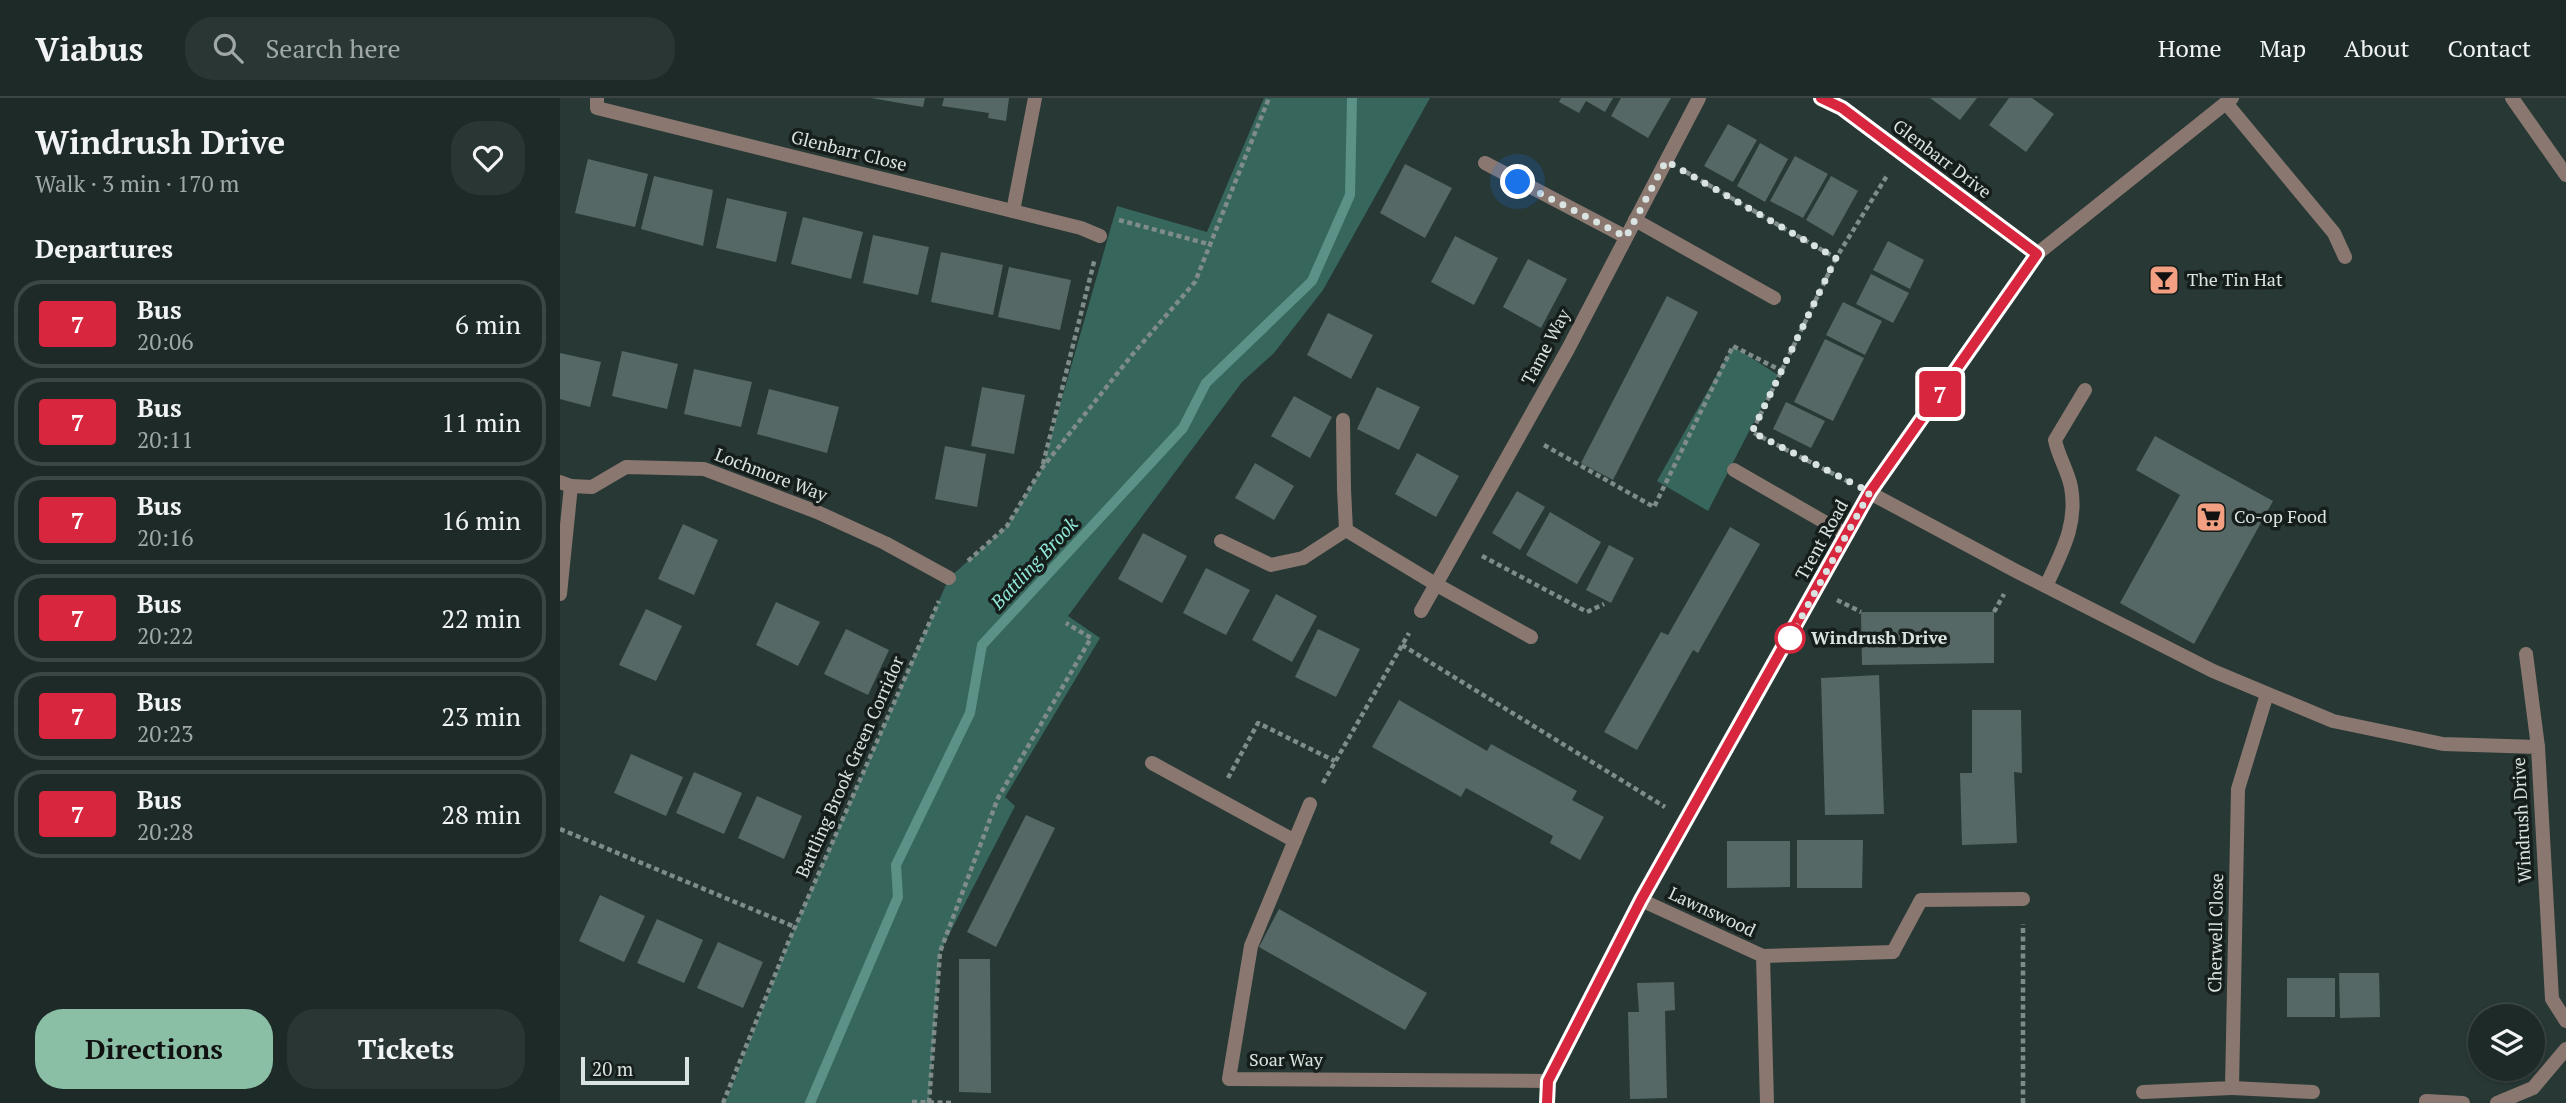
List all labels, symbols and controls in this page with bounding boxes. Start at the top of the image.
search box [185,17,675,80]
text: Viabus [35,27,143,70]
icon: search [209,29,247,67]
text: Search here [265,31,401,65]
text: Home [2158,32,2222,64]
text: Map [2260,32,2306,64]
text: About [2344,32,2410,64]
text: Contact [2448,32,2531,64]
street label: Glenbarr Drive [1888,113,1997,203]
text: Windrush Drive [35,120,285,163]
button: heart [451,121,525,195]
street label: Glenbarr Close [789,124,910,176]
your location [1500,164,1535,199]
text: Walk · 3 min · 170 m [35,168,239,199]
text: Departures [35,231,173,265]
bar icon: The Tin Hat [2147,263,2181,297]
place label: The Tin Hat [2187,267,2283,291]
text: Bus [137,292,182,326]
street label: Tame Way [1515,304,1575,389]
text: 6 min [455,307,521,341]
text: 7 [71,308,84,340]
text: 20:06 [137,326,194,357]
line badge: 7 [1917,371,1963,417]
text: 7 [1933,378,1947,410]
text: Bus [137,390,182,424]
text: 11 min [441,405,521,439]
text: 7 [71,406,84,438]
text: 20:11 [137,424,194,455]
street label: Lochmore Way [712,442,832,507]
text: Bus [137,488,182,522]
street label: Trent Road [1789,495,1853,584]
supermarket icon: Co-op Food [2194,500,2228,534]
text: 16 min [441,503,521,537]
text: 7 [71,504,84,536]
place label: Co-op Food [2234,504,2327,528]
water label: Battling Brook [984,511,1083,615]
text: 20:16 [137,522,194,553]
text: Bus [137,586,182,620]
text: 22 min [441,601,521,635]
text: 7 [71,602,84,634]
text: 20:22 [137,620,194,651]
marker: Windrush Drive [1775,623,1805,653]
place label: Windrush Drive [1811,625,1948,649]
street label: Battling Brook Green Corridor [789,652,909,881]
text: Bus [137,684,182,718]
text: 23 min [441,699,521,733]
text: 7 [71,700,84,732]
text: 20:23 [137,718,194,749]
street label: Windrush Drive [2506,757,2536,884]
text: Bus [137,782,182,816]
text: 28 min [441,797,521,831]
text: 7 [71,798,84,830]
text: 20:28 [137,816,194,847]
street label: Cherwell Close [2202,873,2228,993]
street label: Lawnswood [1665,880,1760,942]
map controls [2468,1004,2545,1081]
button: layers [2468,1004,2545,1081]
button: Directions [35,1009,273,1089]
button: Tickets [287,1009,525,1089]
street label: Soar Way [1249,1047,1324,1071]
scale bar [581,1054,690,1086]
text: 20 m [592,1056,633,1081]

